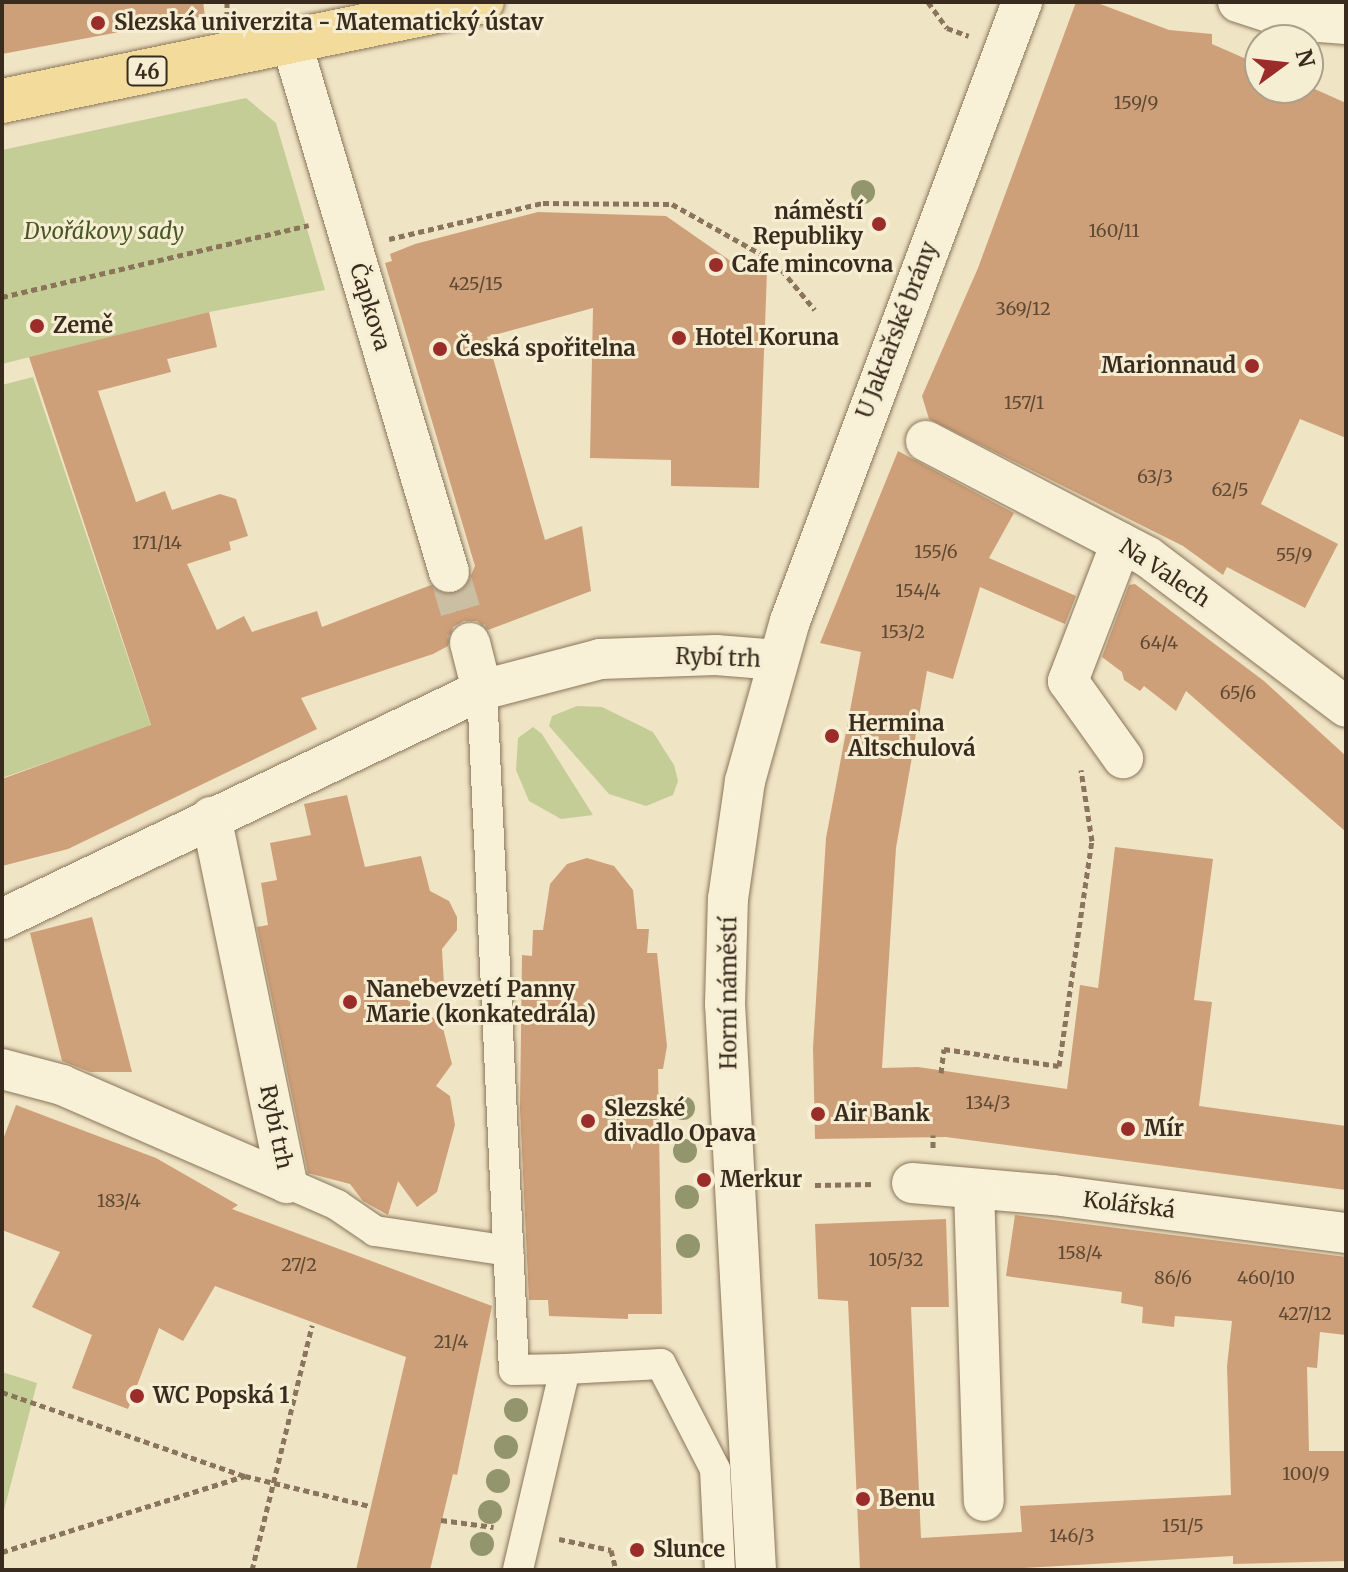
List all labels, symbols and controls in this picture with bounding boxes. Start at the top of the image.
place label: Slezská univerzita - Matematický ústav [114,10,544,36]
marker: Slezská univerzita - Matematický ústav [89,14,107,32]
north arrow [1244,24,1324,104]
text: N [1289,46,1321,70]
road number: 46 [125,55,169,87]
house number: 159/9 [1114,92,1158,114]
place label: náměstí Republiky [753,198,863,250]
marker: náměstí Republiky [870,215,888,233]
park label: Dvořákovy sady [24,219,184,245]
house number: 160/11 [1088,220,1140,242]
street label: U Jaktařské brány [851,238,943,422]
place label: Cafe mincovna [732,252,893,278]
marker: Cafe mincovna [707,256,725,274]
street label: Čapkova [344,260,396,354]
house number: 425/15 [449,273,503,295]
house number: 369/12 [995,298,1051,320]
place label: Země [53,313,113,339]
marker: Země [28,317,46,335]
place label: Hotel Koruna [695,325,839,351]
marker: Hotel Koruna [670,329,688,347]
place label: Česká spořitelna [456,336,636,362]
marker: Česká spořitelna [431,340,449,358]
place label: Marionnaud [1101,353,1236,379]
marker: Marionnaud [1243,357,1261,375]
house number: 157/1 [1004,392,1044,414]
house number: 63/3 [1137,466,1173,488]
house number: 62/5 [1211,479,1249,501]
house number: 171/14 [132,532,182,554]
street label: Na Valech [1115,533,1215,613]
house number: 155/6 [914,541,958,563]
house number: 55/9 [1276,544,1312,566]
house number: 154/4 [895,580,941,602]
house number: 153/2 [881,621,925,643]
house number: 64/4 [1140,632,1178,654]
street label: Rybí trh [675,643,761,673]
house number: 65/6 [1220,682,1256,704]
place label: Hermina Altschulová [848,710,976,762]
marker: Hermina Altschulová [823,727,841,745]
street label: Horní náměstí [716,916,742,1070]
place label: Nanebevzetí Panny Marie (konkatedrála) [366,976,596,1028]
marker: Nanebevzetí Panny Marie (konkatedrála) [341,993,359,1011]
street label: Rybí trh [254,1082,298,1172]
house number: 134/3 [965,1092,1011,1114]
place label: Slezské divadlo Opava [604,1095,756,1146]
place label: Air Bank [834,1101,930,1127]
marker: Air Bank [809,1105,827,1123]
marker: Slezské divadlo Opava [579,1112,597,1130]
place label: Mír [1144,1116,1184,1142]
marker: Mír [1119,1120,1137,1138]
place label: Merkur [720,1167,802,1193]
marker: Merkur [695,1171,713,1189]
street label: Kolářská [1081,1186,1177,1224]
house number: 183/4 [97,1190,141,1212]
house number: 158/4 [1058,1242,1102,1264]
house number: 105/32 [868,1249,924,1271]
house number: 27/2 [281,1254,317,1276]
house number: 86/6 [1154,1267,1192,1289]
house number: 460/10 [1237,1267,1295,1289]
house number: 427/12 [1278,1303,1332,1325]
house number: 21/4 [434,1331,468,1353]
place label: WC Popská 1 [153,1383,289,1409]
marker: WC Popská 1 [128,1387,146,1405]
house number: 100/9 [1282,1463,1330,1485]
place label: Benu [879,1486,935,1512]
marker: Benu [854,1490,872,1508]
house number: 151/5 [1162,1515,1204,1537]
house number: 146/3 [1049,1525,1095,1547]
place label: Slunce [653,1537,725,1563]
marker: Slunce [628,1541,646,1559]

